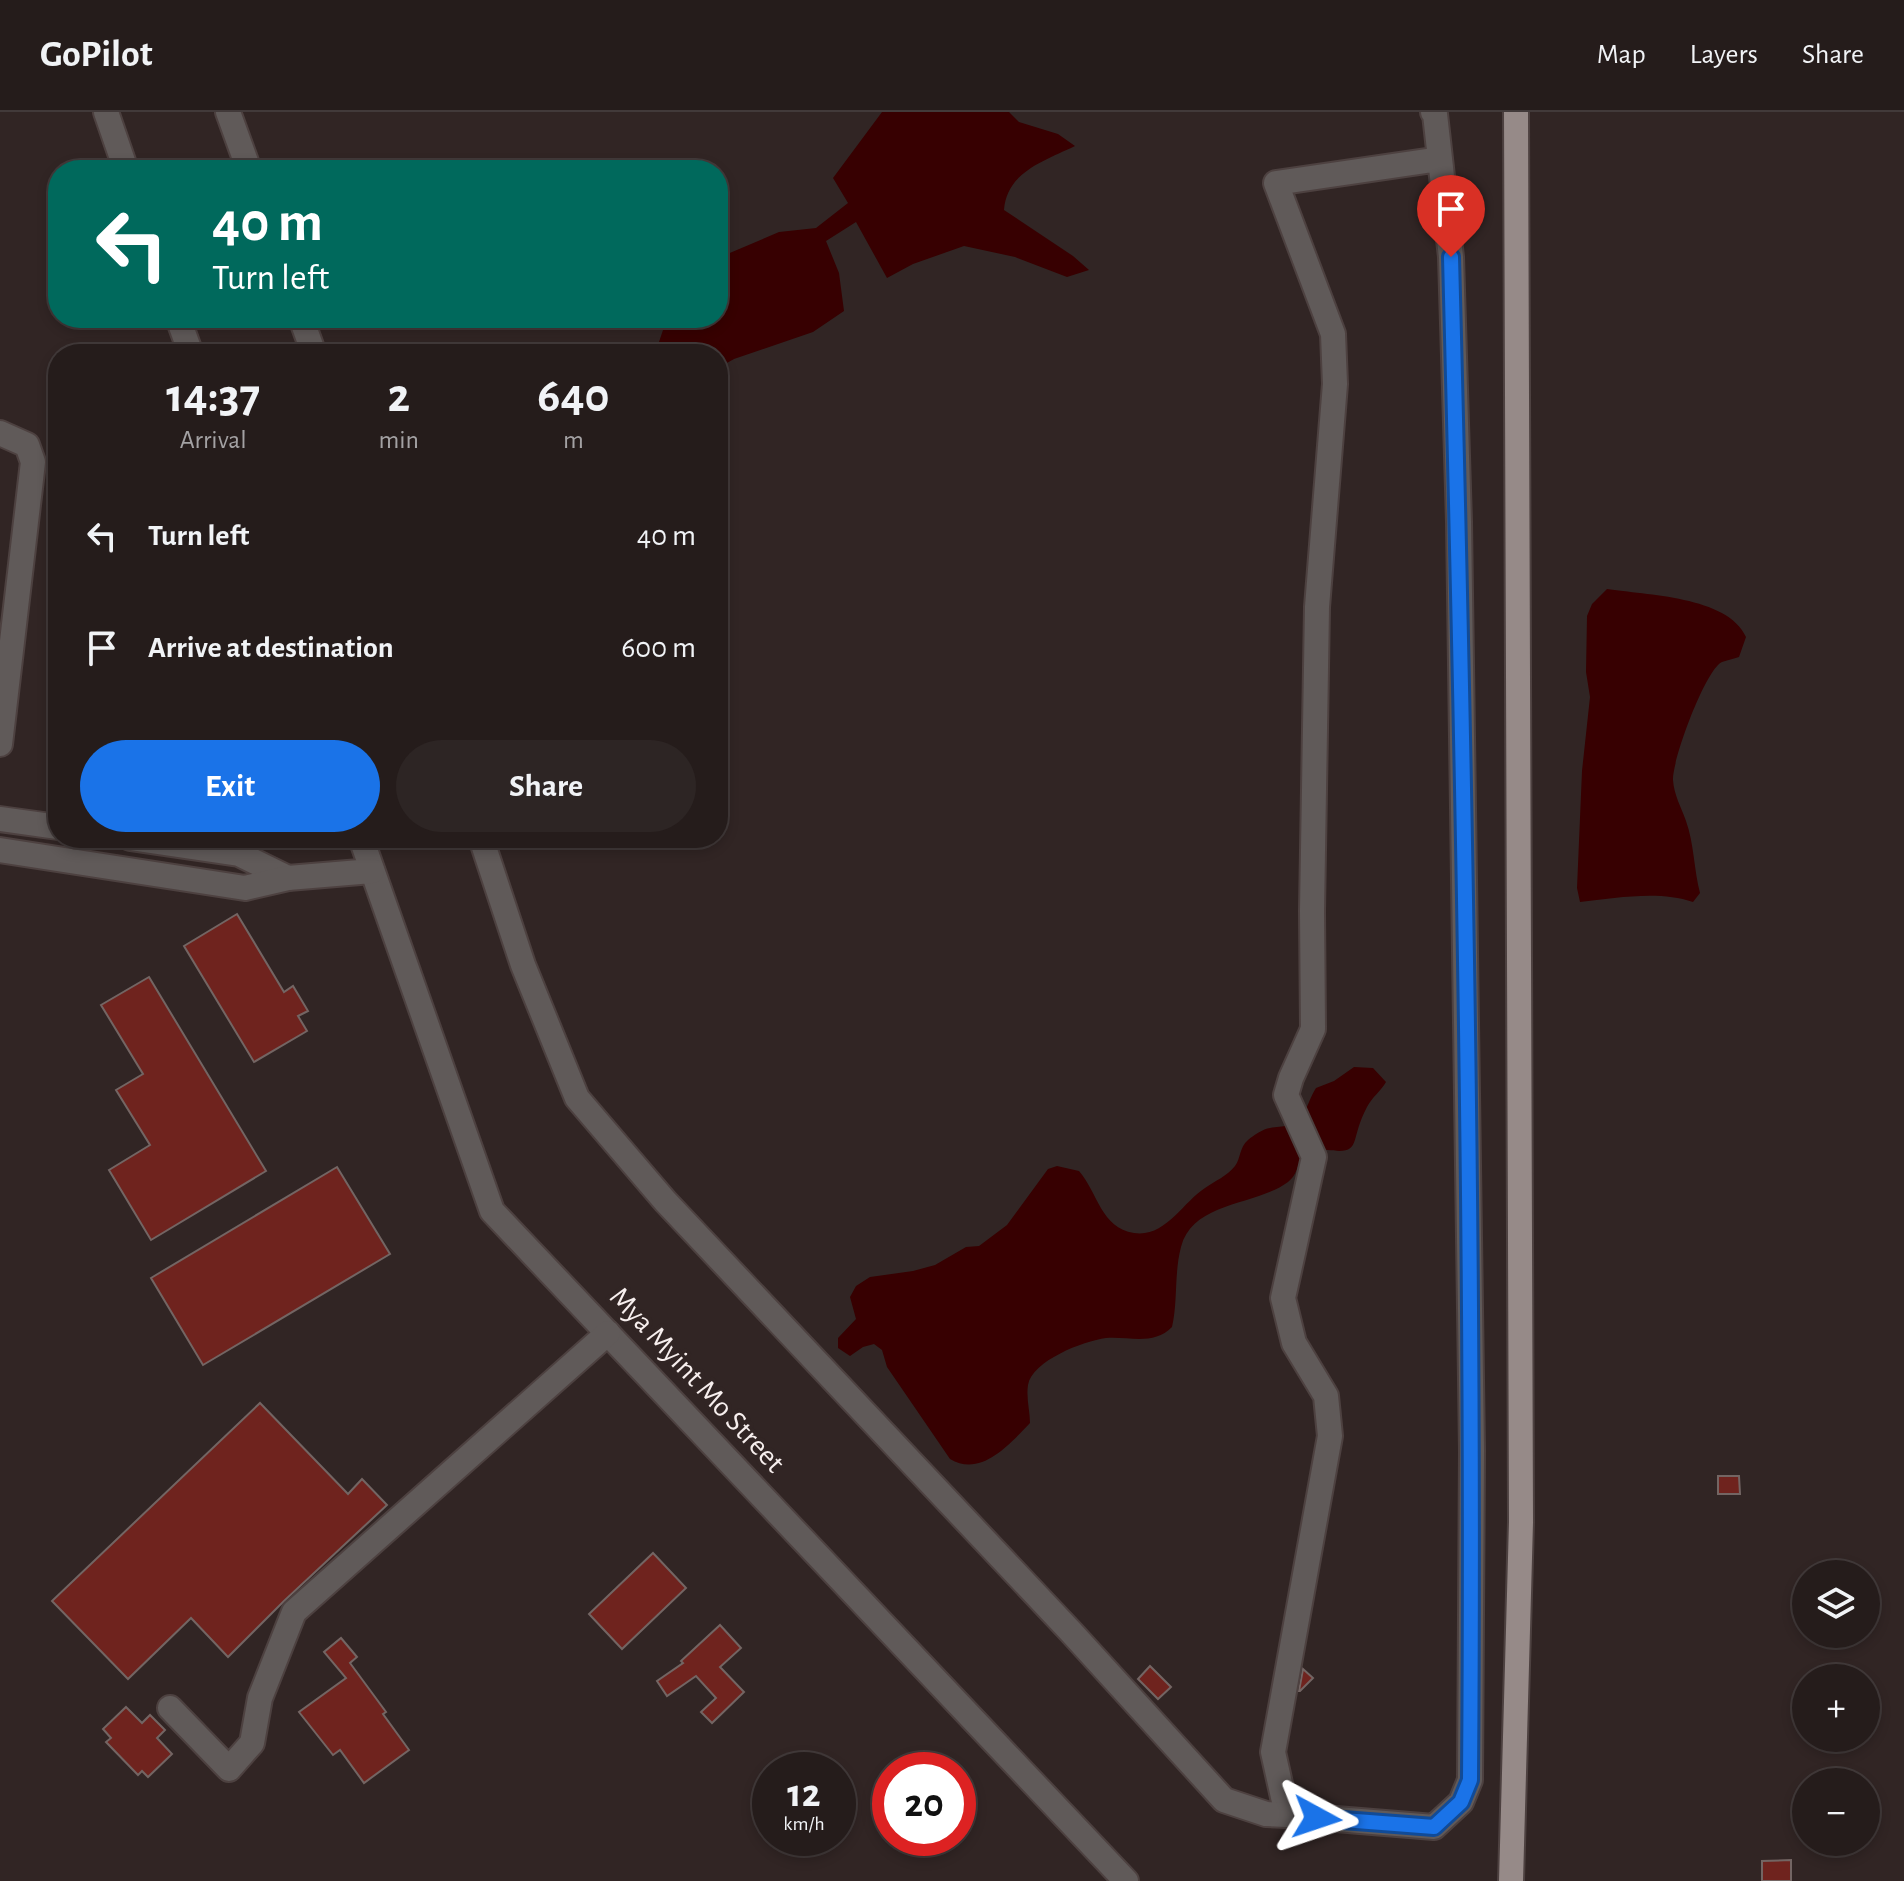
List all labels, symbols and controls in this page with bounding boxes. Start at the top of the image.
text: GoPilot [40,36,153,74]
text: Map [1597,41,1646,69]
text: Layers [1690,41,1758,69]
text: Share [1802,41,1864,69]
pin [1417,175,1485,257]
icon: arrive [1429,187,1473,231]
icon: left [80,192,184,296]
text: 40 m [212,195,323,251]
text: Turn left [212,260,329,296]
text: 14:37 [166,373,260,421]
text: 2 [387,373,410,421]
text: 640 [537,373,610,421]
text: Arrival [180,427,247,453]
text: min [378,427,419,453]
text: m [563,427,584,453]
icon: left [80,514,124,558]
text: Turn left [148,521,249,551]
text: 40 m [637,521,696,551]
icon: arrive [80,626,124,670]
text: Arrive at destination [148,633,394,663]
text: 600 m [621,633,696,663]
button: Exit [80,740,380,832]
button: Share [396,740,696,832]
street label: Mya Myint Mo Street [604,1282,790,1479]
map controls [1792,1560,1880,1856]
button: layers [1792,1560,1880,1648]
button: + [1792,1664,1880,1752]
speed limit sign: 20 [872,1752,976,1856]
button: − [1792,1768,1880,1856]
text: 12 [787,1774,821,1814]
position arrow [1275,1776,1359,1860]
text: km/h [783,1814,825,1834]

